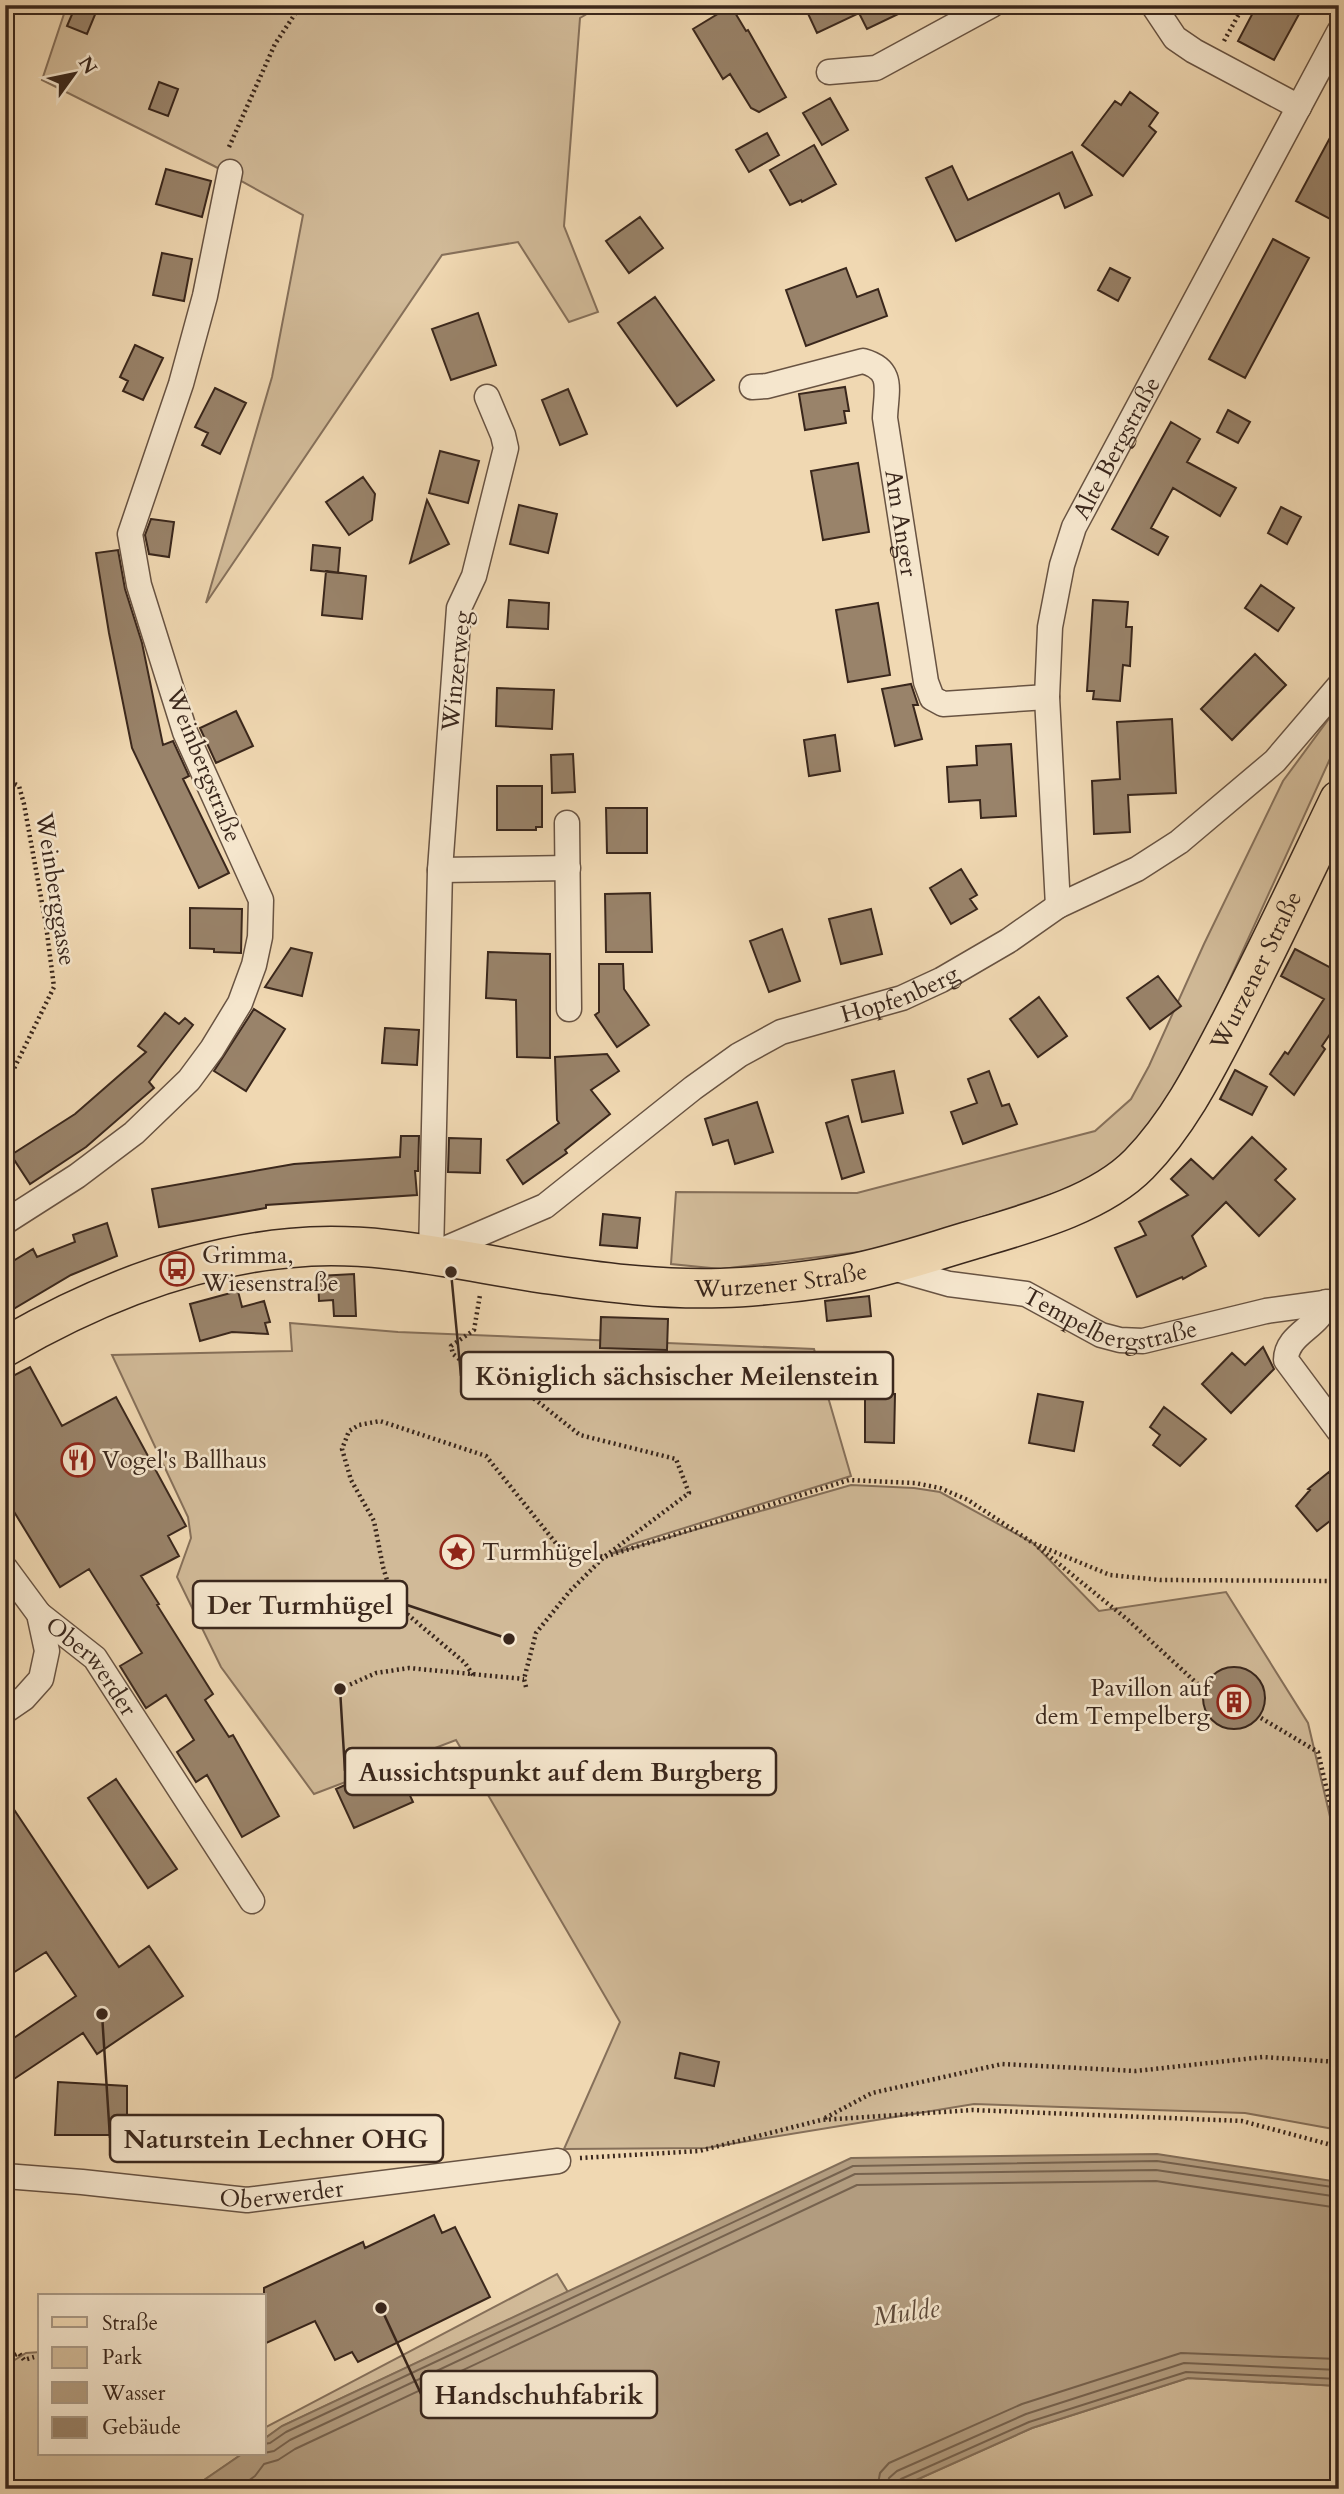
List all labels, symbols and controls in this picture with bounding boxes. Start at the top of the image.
north arrow [38,38,108,108]
text: N [72,51,103,80]
street label: Alte Bergstraße [1065,371,1168,525]
street label: Am Anger [876,467,925,579]
street label: Winzerweg [434,609,479,734]
street label: Weinbergstraße [157,682,250,847]
street label: Weinberggasse [27,809,84,968]
street label: Wurzener Straße [1202,886,1310,1057]
street label: Hopfenberg [837,957,965,1031]
place label: Grimma, Wiesenstraße [201,1239,339,1300]
bus stop icon: Grimma, Wiesenstraße [158,1250,196,1288]
street label: Wurzener Straße [693,1255,870,1305]
street label: Tempelbergstraße [1017,1279,1201,1358]
callout: Königlich sächsischer Meilenstein [461,1352,893,1399]
text: Königlich sächsischer Meilenstein [475,1359,879,1394]
restaurant icon: Vogel's Ballhaus [59,1441,97,1479]
place label: Vogel's Ballhaus [102,1444,267,1477]
place icon: Turmhügel [438,1533,476,1571]
place label: Turmhügel [482,1536,599,1569]
callout: Der Turmhügel [193,1581,407,1628]
text: Der Turmhügel [207,1588,393,1623]
street label: Oberwerder [38,1609,144,1723]
place label: Pavillon auf dem Tempelberg [1035,1672,1214,1733]
building icon: Pavillon auf dem Tempelberg [1215,1683,1253,1721]
callout: Aussichtspunkt auf dem Burgberg [345,1748,776,1795]
text: Aussichtspunkt auf dem Burgberg [359,1755,762,1790]
callout: Naturstein Lechner OHG [110,2115,443,2162]
text: Naturstein Lechner OHG [123,2122,429,2157]
street label: Oberwerder [218,2172,346,2218]
water label: Mulde [871,2290,943,2334]
legend [38,2294,266,2456]
text: Straße [102,2309,158,2338]
text: Park [102,2343,143,2372]
callout: Handschuhfabrik [421,2371,657,2418]
text: Handschuhfabrik [435,2378,644,2413]
text: Wasser [101,2379,166,2408]
text: Gebäude [102,2413,181,2442]

